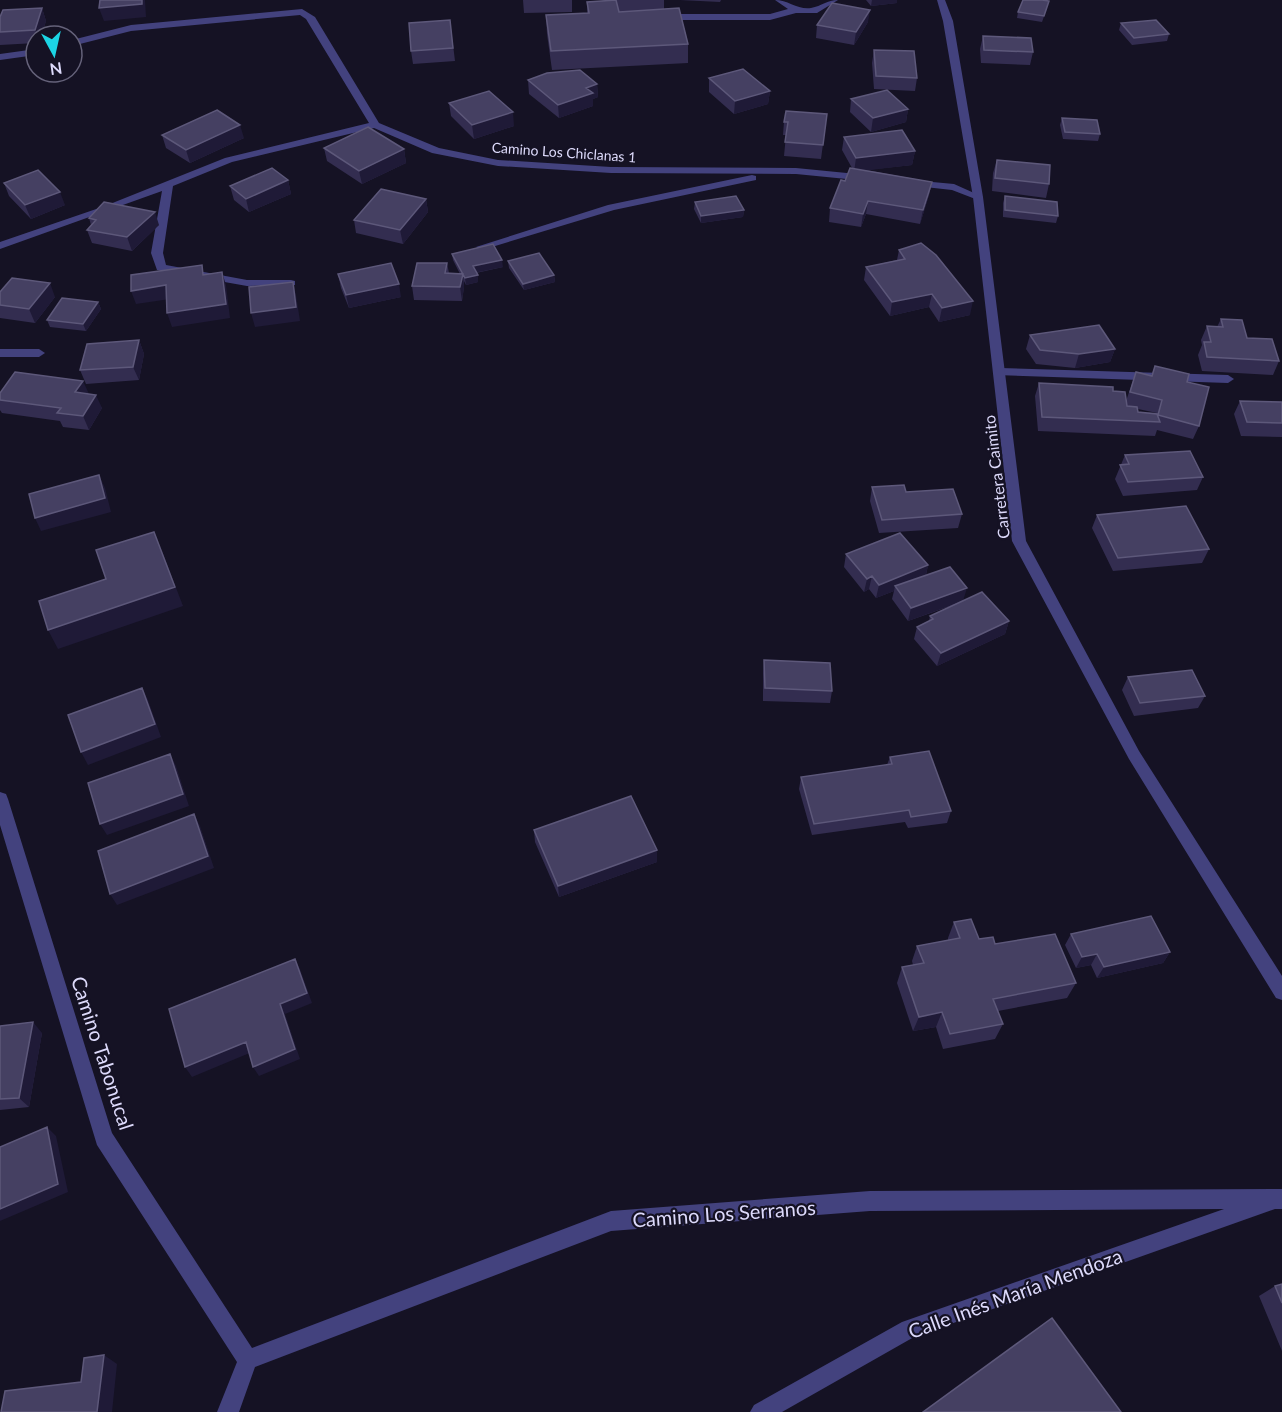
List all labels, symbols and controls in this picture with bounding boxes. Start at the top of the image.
north arrow [24,24,84,84]
text: N [49,59,64,80]
street label: Camino Los Chiclanas 1 [491,138,637,166]
street label: Carretera Caimito [979,414,1013,540]
street label: Camino Tabonucal [67,973,139,1133]
street label: Camino Los Serranos [632,1195,816,1231]
street label: Calle Inés María Mendoza [905,1243,1125,1343]

